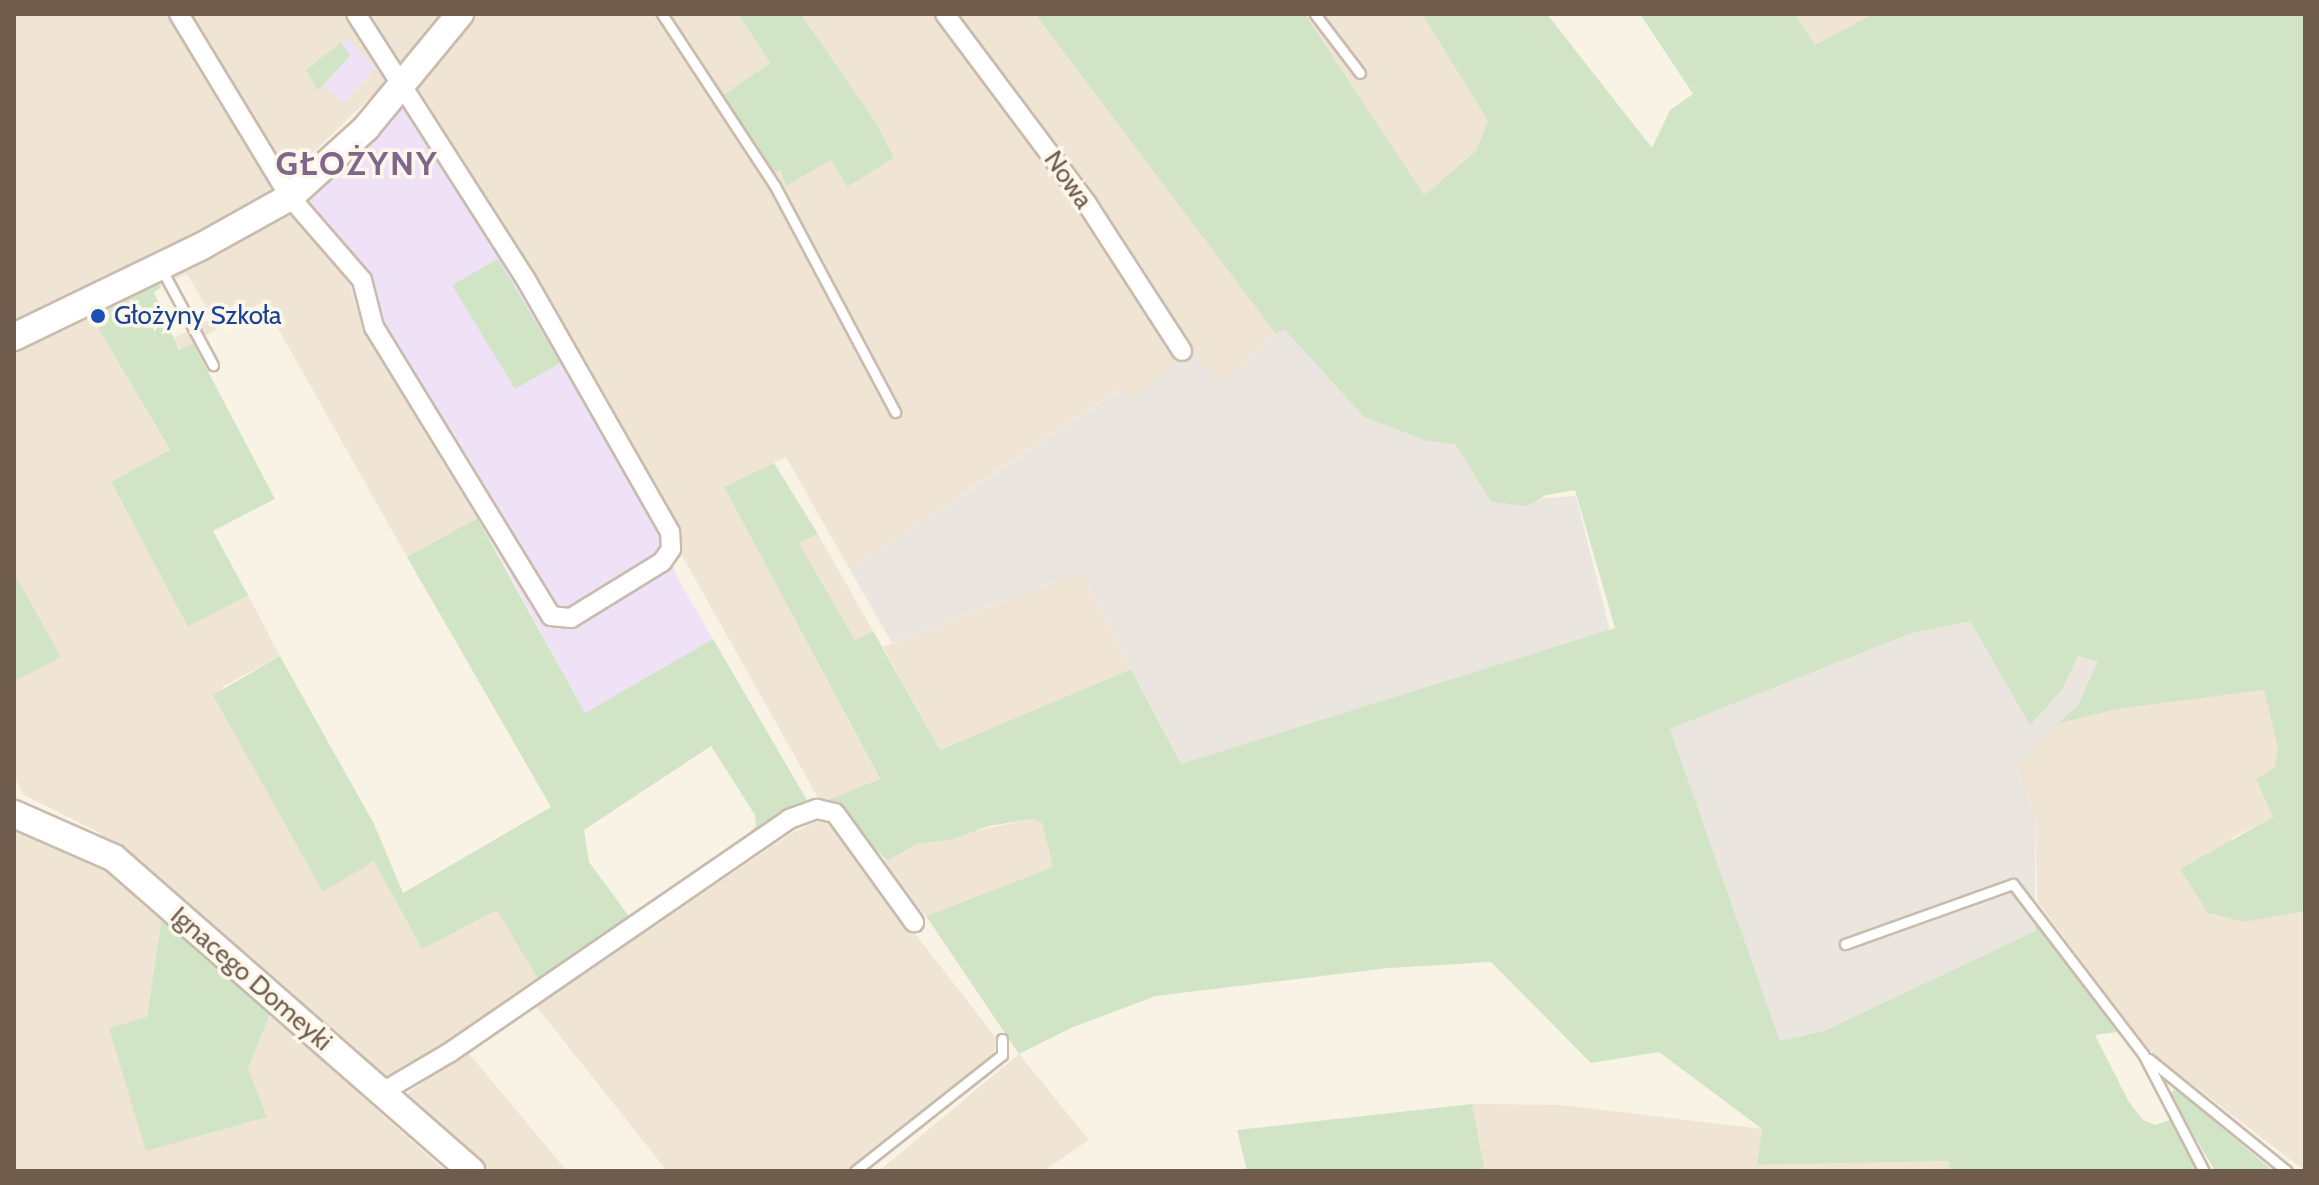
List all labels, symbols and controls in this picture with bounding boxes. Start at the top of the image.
district label: GŁOŻYNY [275,144,439,184]
street label: Nowa [1037,145,1099,215]
place label: Głożyny Szkoła [114,300,282,332]
marker: Głożyny Szkoła [89,307,107,325]
street label: Ignacego Domeyki [164,900,338,1058]

